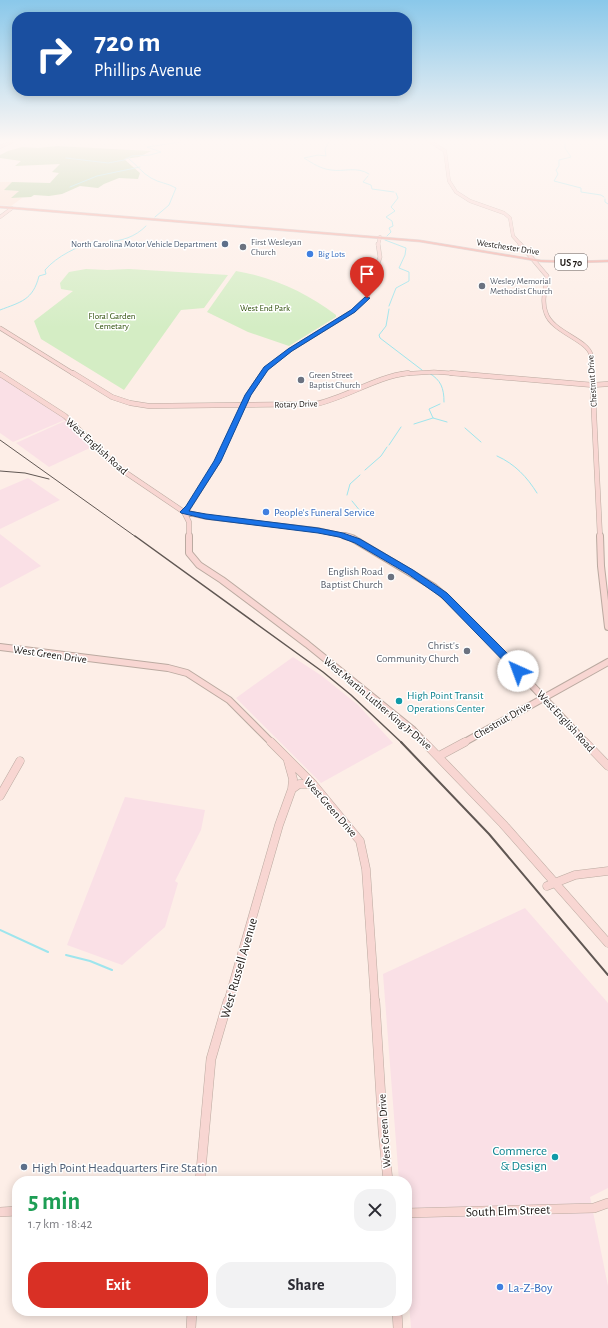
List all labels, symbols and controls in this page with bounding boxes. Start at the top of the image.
icon: right [28,28,80,80]
text: 720 m [94,29,161,57]
text: Phillips Avenue [94,62,202,80]
place label: First Wesleyan Church [251,238,302,257]
street label: Westchester Drive [476,238,540,257]
marker: North Carolina Motor Vehicle Department [220,239,230,249]
place label: North Carolina Motor Vehicle Department [71,240,217,249]
marker: First Wesleyan Church [238,242,248,252]
marker: Big Lots [305,249,315,259]
place label: Big Lots [318,250,345,259]
road number: US 70 [555,254,587,270]
pin [350,257,384,298]
icon: arrive [356,263,378,285]
place label: Wesley Memorial Methodist Church [490,277,553,296]
marker: Wesley Memorial Methodist Church [477,281,487,291]
park label: West End Park [240,304,291,313]
park label: Floral Garden Cemetary [89,312,135,331]
street label: Chestnut Drive [586,355,599,407]
place label: Green Street Baptist Church [309,371,361,390]
marker: Green Street Baptist Church [296,375,306,385]
street label: Rotary Drive [274,399,318,410]
street label: West English Road [64,416,130,477]
marker: People's Funeral Service [261,507,271,517]
place label: People's Funeral Service [274,507,374,518]
place label: English Road Baptist Church [320,566,383,590]
marker: English Road Baptist Church [386,572,396,582]
place label: Christ's Community Church [376,640,459,664]
street label: West Green Drive [12,644,87,665]
marker: Christ's Community Church [462,646,472,656]
position arrow [497,650,539,692]
street label: West Martin Luther King Jr Drive [321,655,434,752]
street label: West English Road [535,689,597,754]
place label: High Point Transit Operations Center [407,690,485,714]
marker: High Point Transit Operations Center [394,696,404,706]
street label: Chestnut Drive [472,700,533,741]
street label: West Green Drive [302,776,359,839]
street label: West Russell Avenue [219,917,260,1020]
street label: West Green Drive [376,1094,393,1168]
place label: Commerce & Design [492,1145,547,1173]
marker: Commerce & Design [550,1152,560,1162]
marker: High Point Headquarters Fire Station [19,1162,29,1172]
place label: High Point Headquarters Fire Station [32,1162,217,1175]
button: close [354,1189,396,1231]
text: 5 min [28,1190,80,1214]
street label: South Elm Street [466,1204,551,1219]
text: 1.7 km · 18:42 [28,1218,92,1231]
button: Exit [28,1262,208,1308]
button: Share [216,1262,396,1308]
marker: La-Z-Boy [495,1282,505,1292]
place label: La-Z-Boy [508,1282,553,1295]

